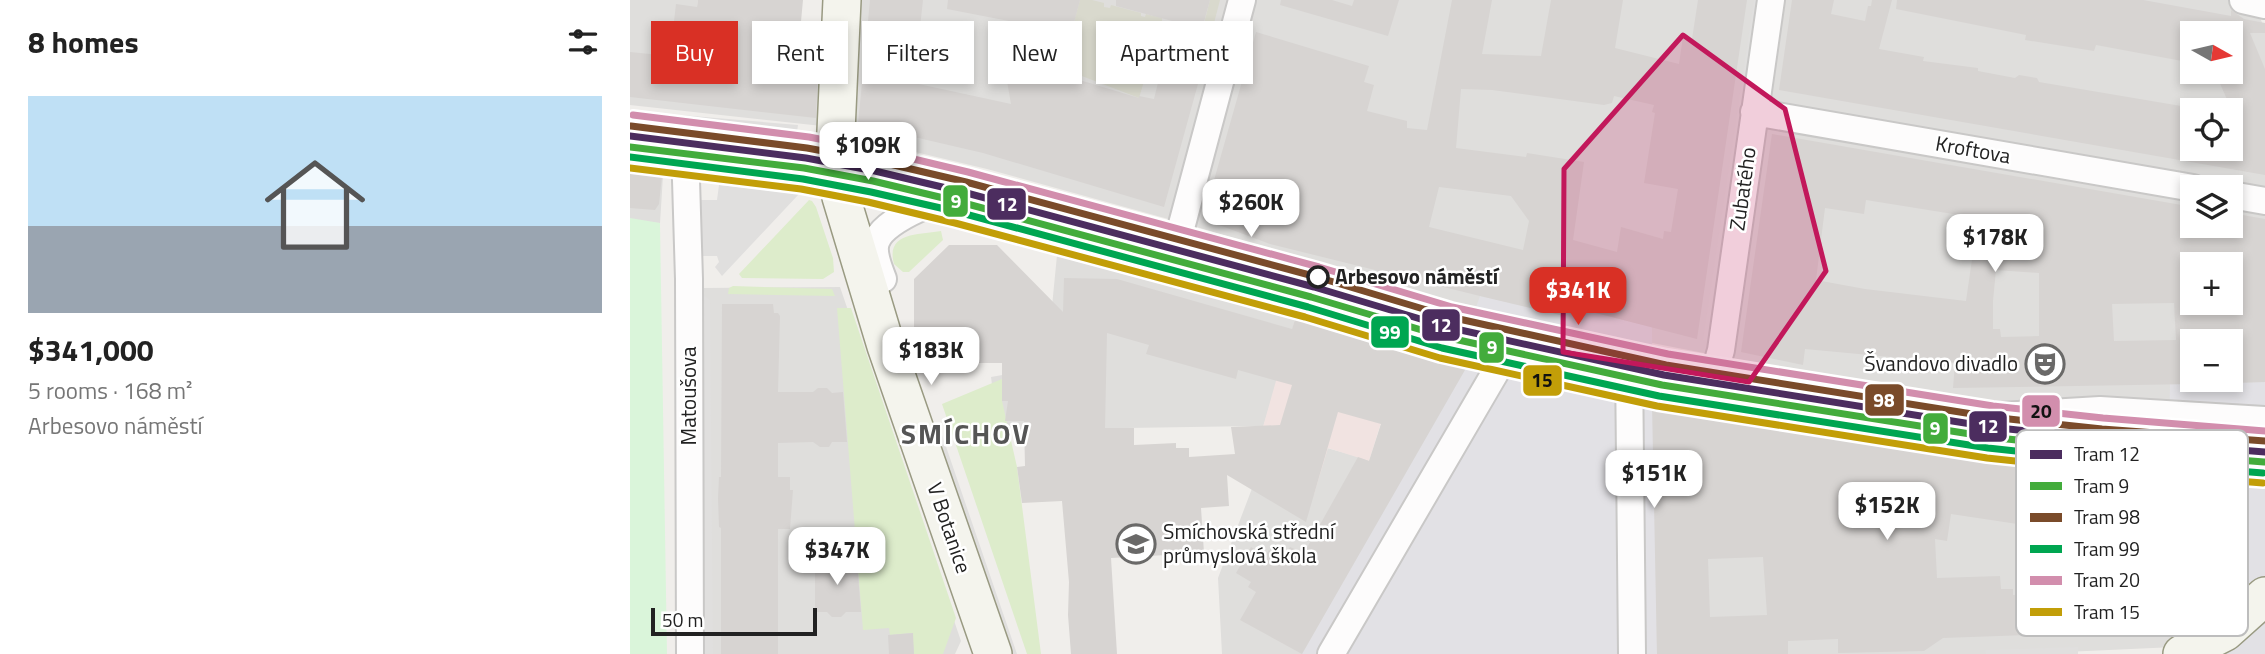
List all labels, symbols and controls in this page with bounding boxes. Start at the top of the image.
text: 8 homes [28,19,139,65]
chip: Buy [651,21,738,84]
chip: Rent [752,21,848,84]
chip: Filters [862,21,974,84]
chip: New [988,21,1082,84]
chip: Apartment [1096,21,1253,84]
north arrow [2180,21,2244,84]
map controls [2180,21,2243,392]
icon: filters [564,23,602,61]
button: locate [2180,98,2243,161]
pin: $109K [819,122,917,182]
text: $109K [835,127,901,162]
street label: Kroftova [1933,127,2014,171]
icon: home [252,142,378,268]
street label: Zubatého [1720,145,1764,233]
button: layers [2180,175,2243,238]
pin: $260K [1202,180,1300,239]
line badge: 9 [942,184,969,218]
text: $260K [1218,184,1284,219]
text: 9 [951,186,961,215]
line badge: 12 [986,187,1027,221]
text: 12 [996,189,1018,218]
pin: $178K [1946,215,2044,274]
text: $178K [1962,219,2028,254]
button: + [2180,252,2243,315]
place label: Arbesovo náměstí [1335,260,1500,292]
marker: Arbesovo náměstí [1307,266,1329,288]
pin: $341K [1529,268,1627,327]
text: $341K [1545,272,1611,307]
line badge: 12 [1421,308,1461,342]
text: 12 [1430,310,1452,339]
line badge: 99 [1370,315,1410,349]
text: 99 [1379,317,1401,346]
text: $341,000 [28,327,154,373]
pin: $183K [882,328,980,387]
button: − [2180,329,2243,392]
line badge: 9 [1478,331,1505,364]
text: $183K [898,332,964,367]
text: 9 [1487,332,1497,361]
theatre icon: Švandovo divadlo [2024,343,2066,385]
street label: Matoušova [672,346,704,445]
place label: Švandovo divadlo [1864,347,2018,379]
line badge: 15 [1522,364,1563,397]
text: 15 [1531,365,1553,394]
text: 5 rooms · 168 m² [28,373,192,408]
line badge: 98 [1864,383,1905,417]
text: 98 [1873,385,1895,414]
line badge: 20 [2021,394,2061,428]
text: 20 [2030,396,2052,425]
text: Arbesovo náměstí [28,408,203,443]
line badge: 12 [1968,410,2008,443]
text: 12 [1977,411,1999,440]
district label: SMÍCHOV [901,412,1031,455]
line badge: 9 [1922,412,1949,445]
text: 9 [1930,413,1940,442]
legend [2016,430,2248,636]
text: Tram 12 [2074,439,2140,468]
pin: $151K [1605,450,1703,510]
text: $151K [1621,455,1687,490]
text: Tram 9 [2074,471,2129,500]
street label: V Botanice [919,478,980,577]
pin: $152K [1838,482,1936,542]
text: $152K [1854,487,1920,522]
text: Tram 98 [2074,502,2140,531]
place label: Smíchovská střední průmyslová škola [1163,515,1336,571]
school or university icon: Smíchovská střední průmyslová škola [1115,523,1157,565]
pin: $347K [788,528,886,587]
text: $347K [804,532,870,567]
text: Tram 99 [2074,534,2140,563]
text: Tram 20 [2074,565,2140,594]
text: Tram 15 [2074,597,2140,626]
scale bar [651,605,817,637]
text: 50 m [662,605,703,634]

